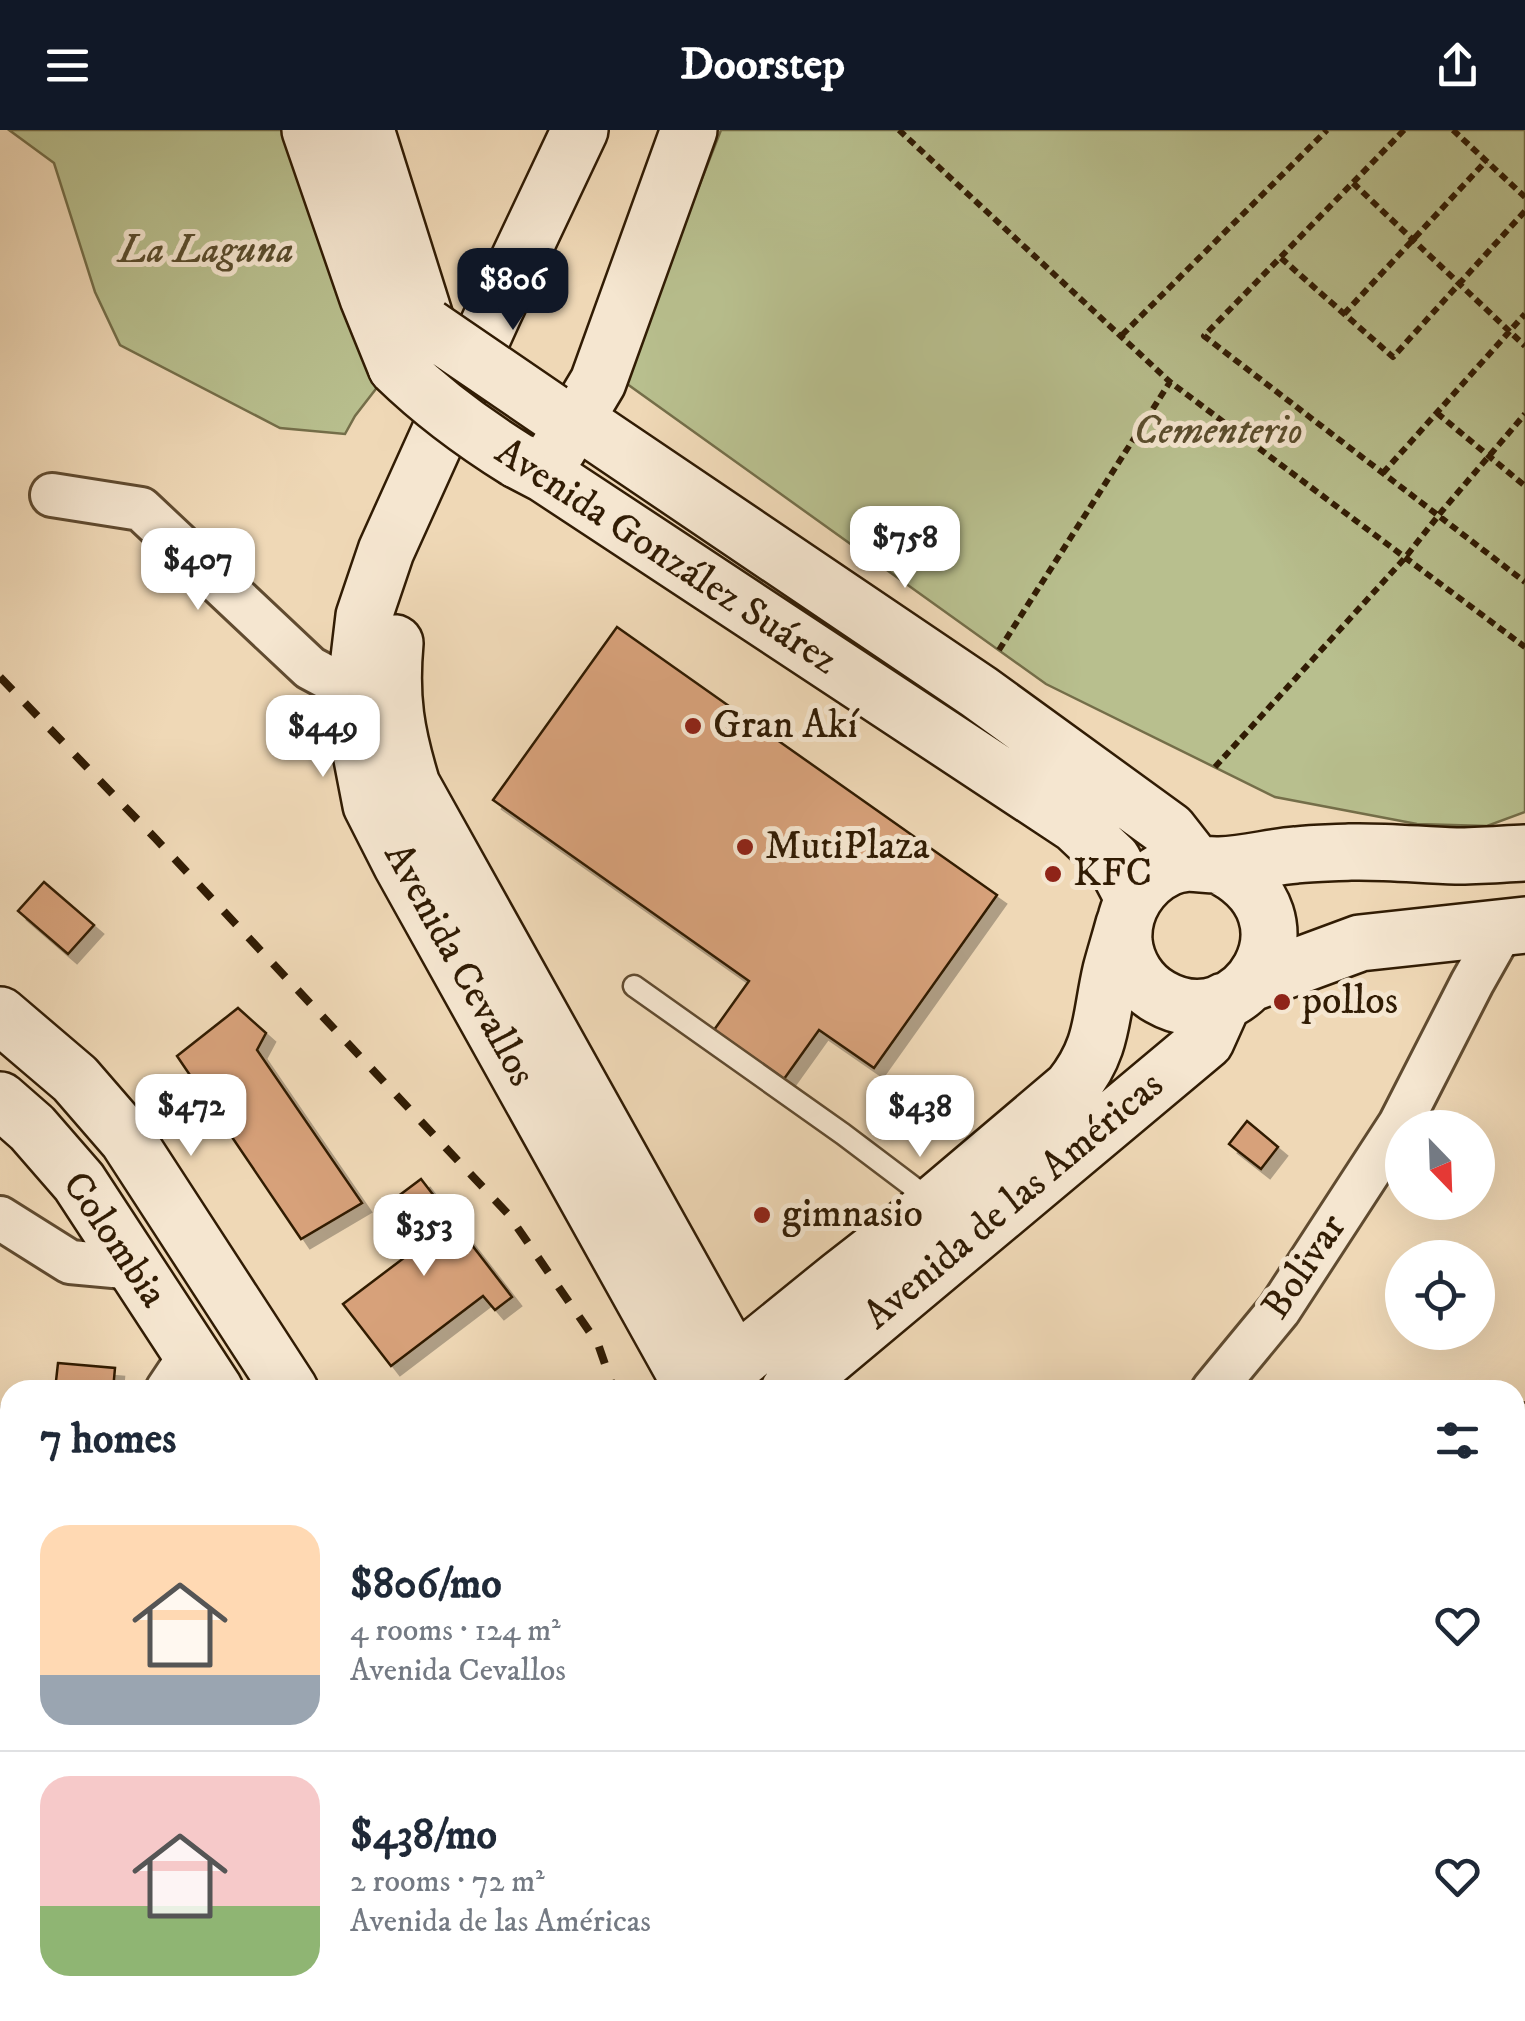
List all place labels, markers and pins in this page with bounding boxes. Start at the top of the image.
pin: $806 [454,248,572,333]
pin: $758 [846,506,964,591]
pin: $407 [139,528,257,613]
pin: $449 [264,695,382,780]
place label: Gran Akí [713,701,860,751]
marker: Gran Akí [682,715,704,737]
place label: MutiPlaza [765,822,930,872]
marker: MutiPlaza [734,836,756,858]
place label: KFC [1073,849,1152,899]
marker: KFC [1042,863,1064,885]
place label: pollos [1301,977,1398,1027]
marker: pollos [1271,991,1293,1013]
pin: $472 [132,1074,250,1159]
pin: $438 [861,1075,979,1160]
place label: gimnasio [782,1190,923,1240]
pin: $353 [365,1194,483,1279]
marker: gimnasio [751,1204,773,1226]

